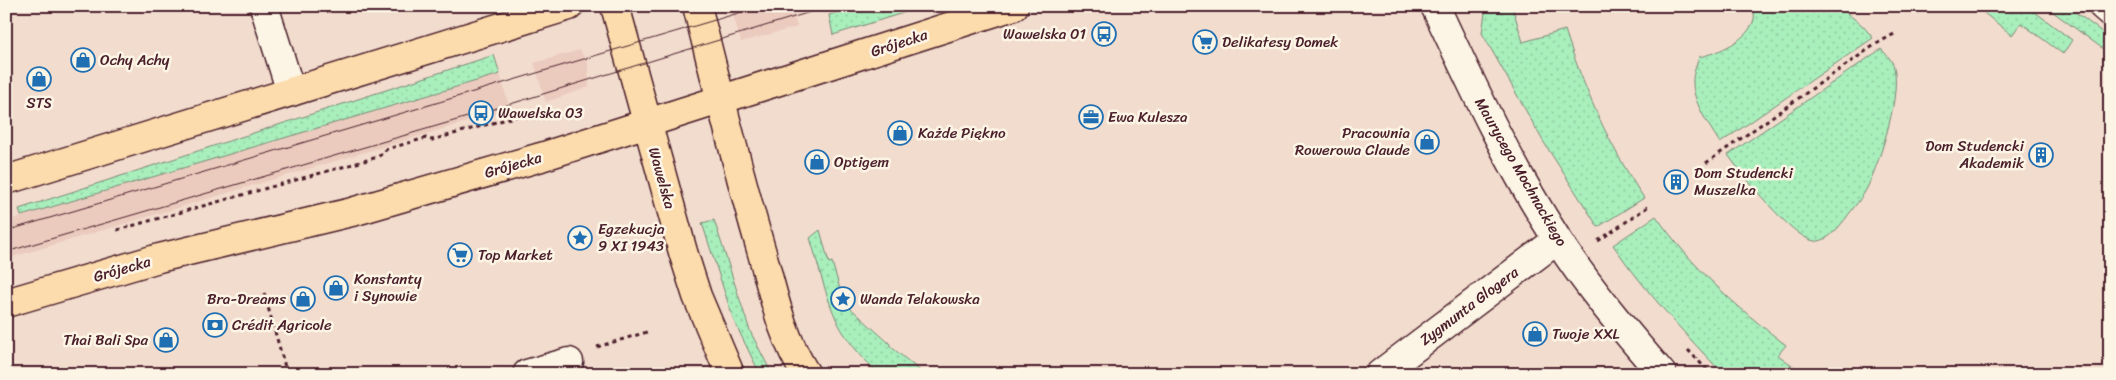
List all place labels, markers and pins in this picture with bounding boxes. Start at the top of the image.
place label: Wawelska 01 [1003,21,1086,47]
bus stop icon: Wawelska 01 [1091,21,1117,47]
supermarket icon: Delikatesy Domek [1192,29,1218,55]
place label: Delikatesy Domek [1222,29,1339,55]
shop icon: Ochy Achy [70,47,96,73]
place label: Ochy Achy [100,47,170,73]
shop icon: STS [26,66,52,92]
place label: STS [26,90,52,116]
bus stop icon: Wawelska 03 [468,100,494,126]
place label: Wawelska 03 [498,100,583,126]
office icon: Ewa Kulesza [1078,104,1104,130]
place label: Ewa Kulesza [1108,104,1188,130]
shop icon: Każde Piękno [887,120,913,146]
place label: Każde Piękno [918,120,1006,146]
place label: Pracownia Rowerowa Claude [1295,120,1410,163]
shop icon: Pracownia Rowerowa Claude [1414,129,1440,155]
place label: Dom Studencki Akademik [1925,133,2025,176]
building icon: Dom Studencki Akademik [2028,142,2054,168]
shop icon: Optigem [804,149,830,175]
place label: Optigem [834,149,890,175]
place label: Dom Studencki Muszelka [1694,160,1794,203]
building icon: Dom Studencki Muszelka [1663,169,1689,195]
place label: Egzekucja 9 XI 1943 [598,216,665,259]
place icon: Egzekucja 9 XI 1943 [567,225,593,251]
supermarket icon: Top Market [447,242,473,268]
place label: Top Market [478,242,553,268]
place label: Konstanty i Synowie [354,266,422,309]
shop icon: Konstanty i Synowie [323,275,349,301]
place label: Bra-Dreams [207,286,286,312]
shop icon: Bra-Dreams [290,286,316,312]
place icon: Wanda Telakowska [830,286,856,312]
place label: Wanda Telakowska [860,286,980,312]
bank icon: Crédit Agricole [202,312,228,338]
place label: Crédit Agricole [232,312,332,338]
shop icon: Twoje XXL [1522,321,1548,347]
place label: Twoje XXL [1552,321,1620,347]
place label: Thai Bali Spa [63,327,148,353]
shop icon: Thai Bali Spa [153,327,179,353]

